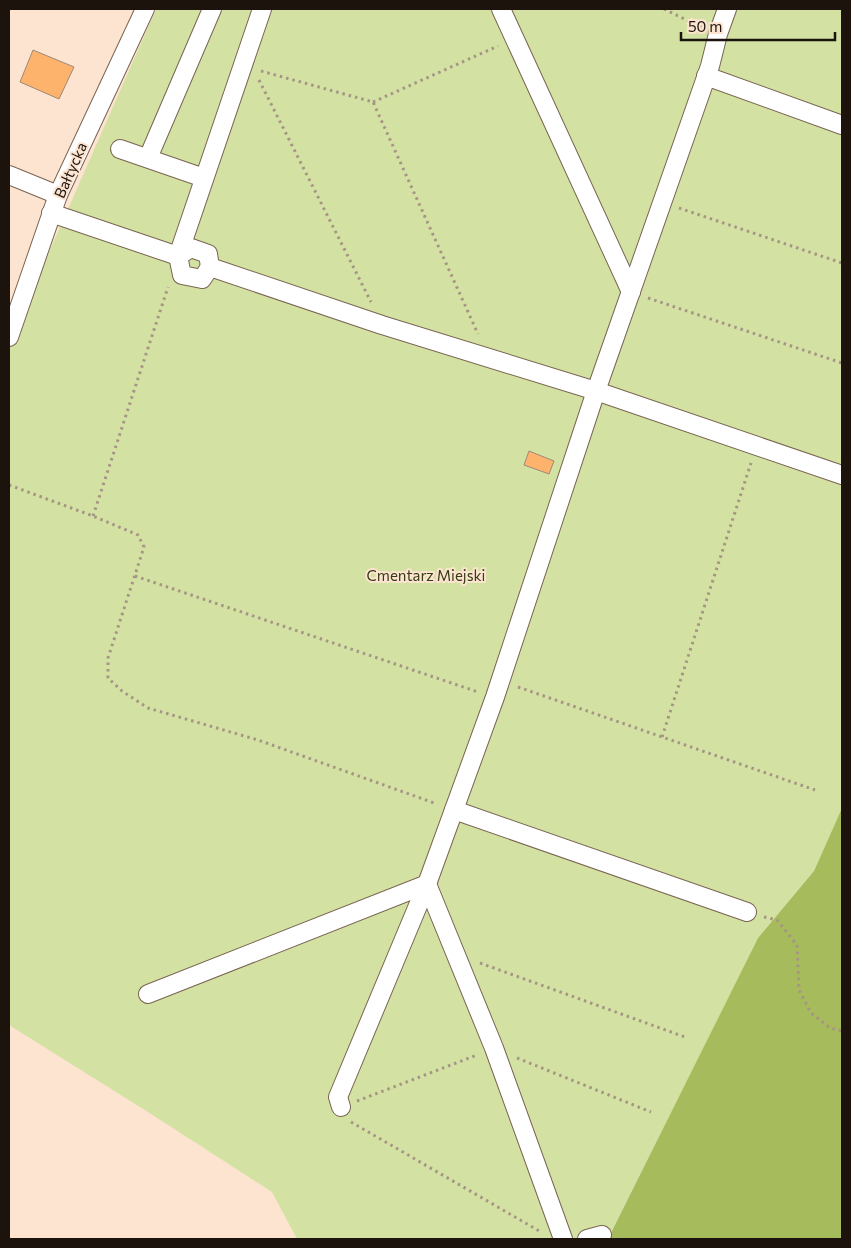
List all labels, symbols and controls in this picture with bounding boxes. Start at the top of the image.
scale bar [681,10,835,42]
text: 50 m [688,17,722,35]
street label: Bałtycka [50,139,90,201]
park label: Cmentarz Miejski [367,566,485,584]

